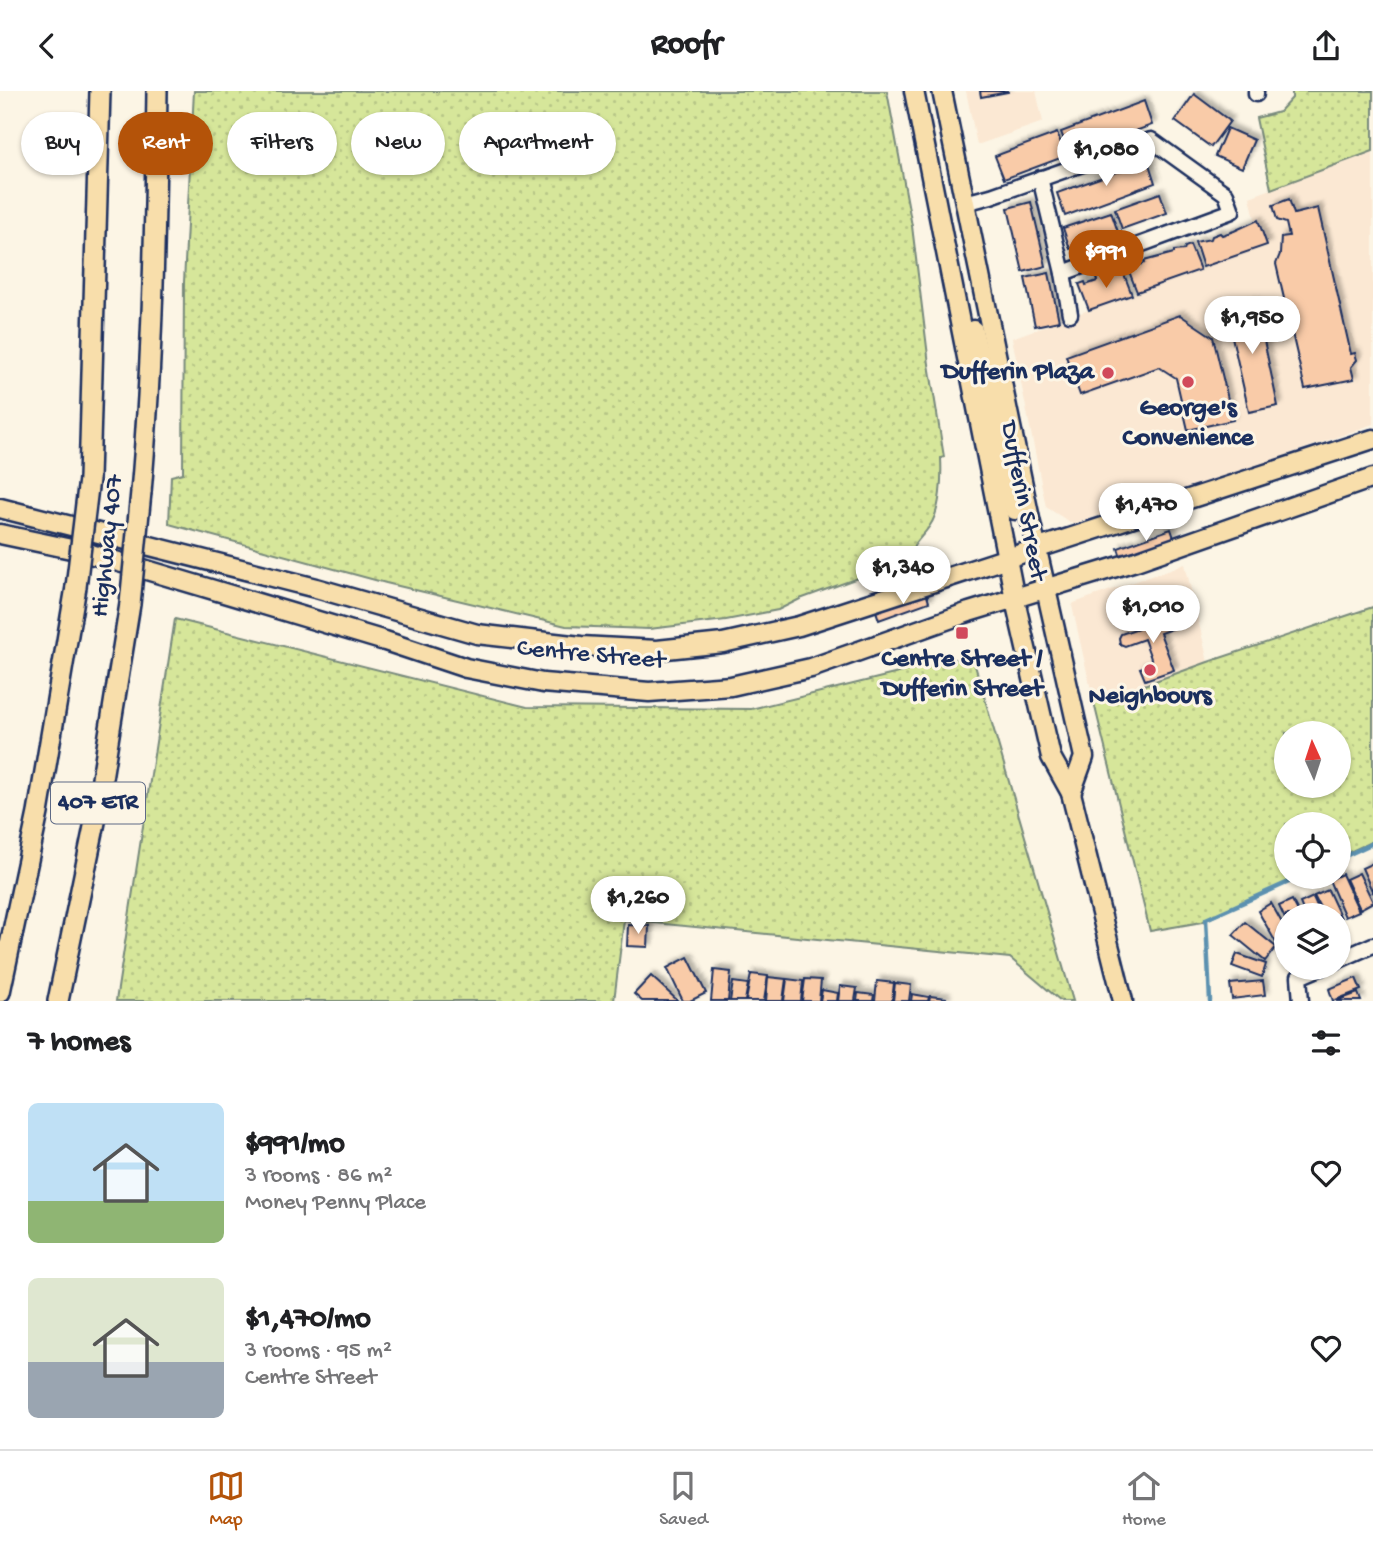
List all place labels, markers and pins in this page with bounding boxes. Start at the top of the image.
pin: $1,080 [1049,129,1163,188]
pin: $991 [1065,231,1147,290]
pin: $1,950 [1195,296,1309,356]
place label: Dufferin Plaza [940,358,1096,389]
marker: Dufferin Plaza [1100,365,1116,381]
marker: George's Convenience [1180,374,1196,390]
place label: George's Convenience [1123,394,1255,455]
pin: $1,470 [1089,483,1203,543]
pin: $1,340 [846,547,960,606]
pin: $1,010 [1096,585,1210,645]
marker: Centre Street / Dufferin Street [954,625,970,641]
place label: Centre Street / Dufferin Street [879,645,1045,706]
marker: Neighbours [1142,662,1158,678]
place label: Neighbours [1089,682,1213,713]
pin: $1,260 [581,877,695,936]

